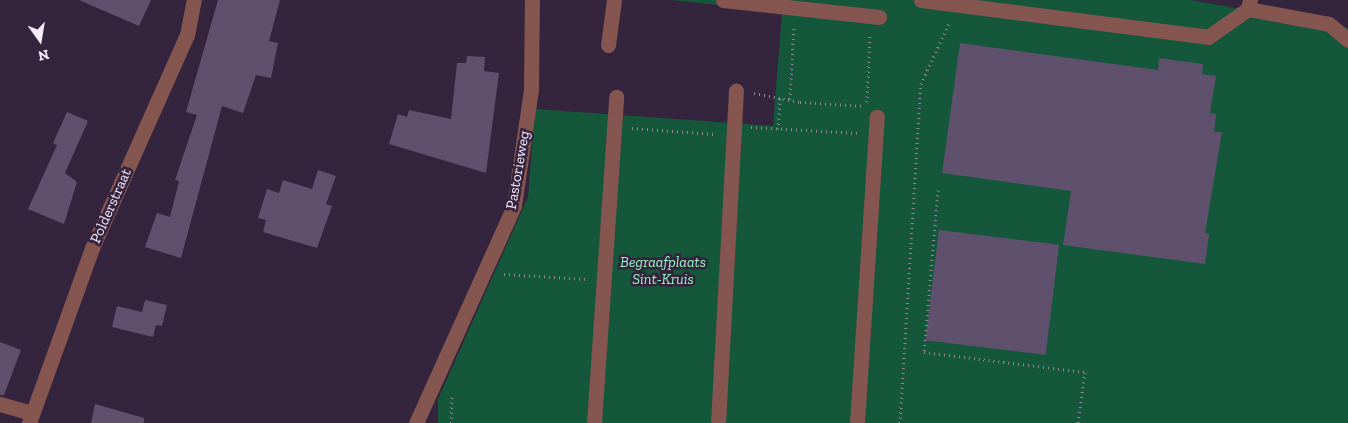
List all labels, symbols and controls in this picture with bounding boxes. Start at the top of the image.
north arrow [15,15,65,65]
text: N [36,46,51,65]
street label: Pastorieweg [502,129,534,211]
street label: Polderstraat [87,166,135,246]
park label: Begraafplaats Sint-Kruis [620,253,706,288]

